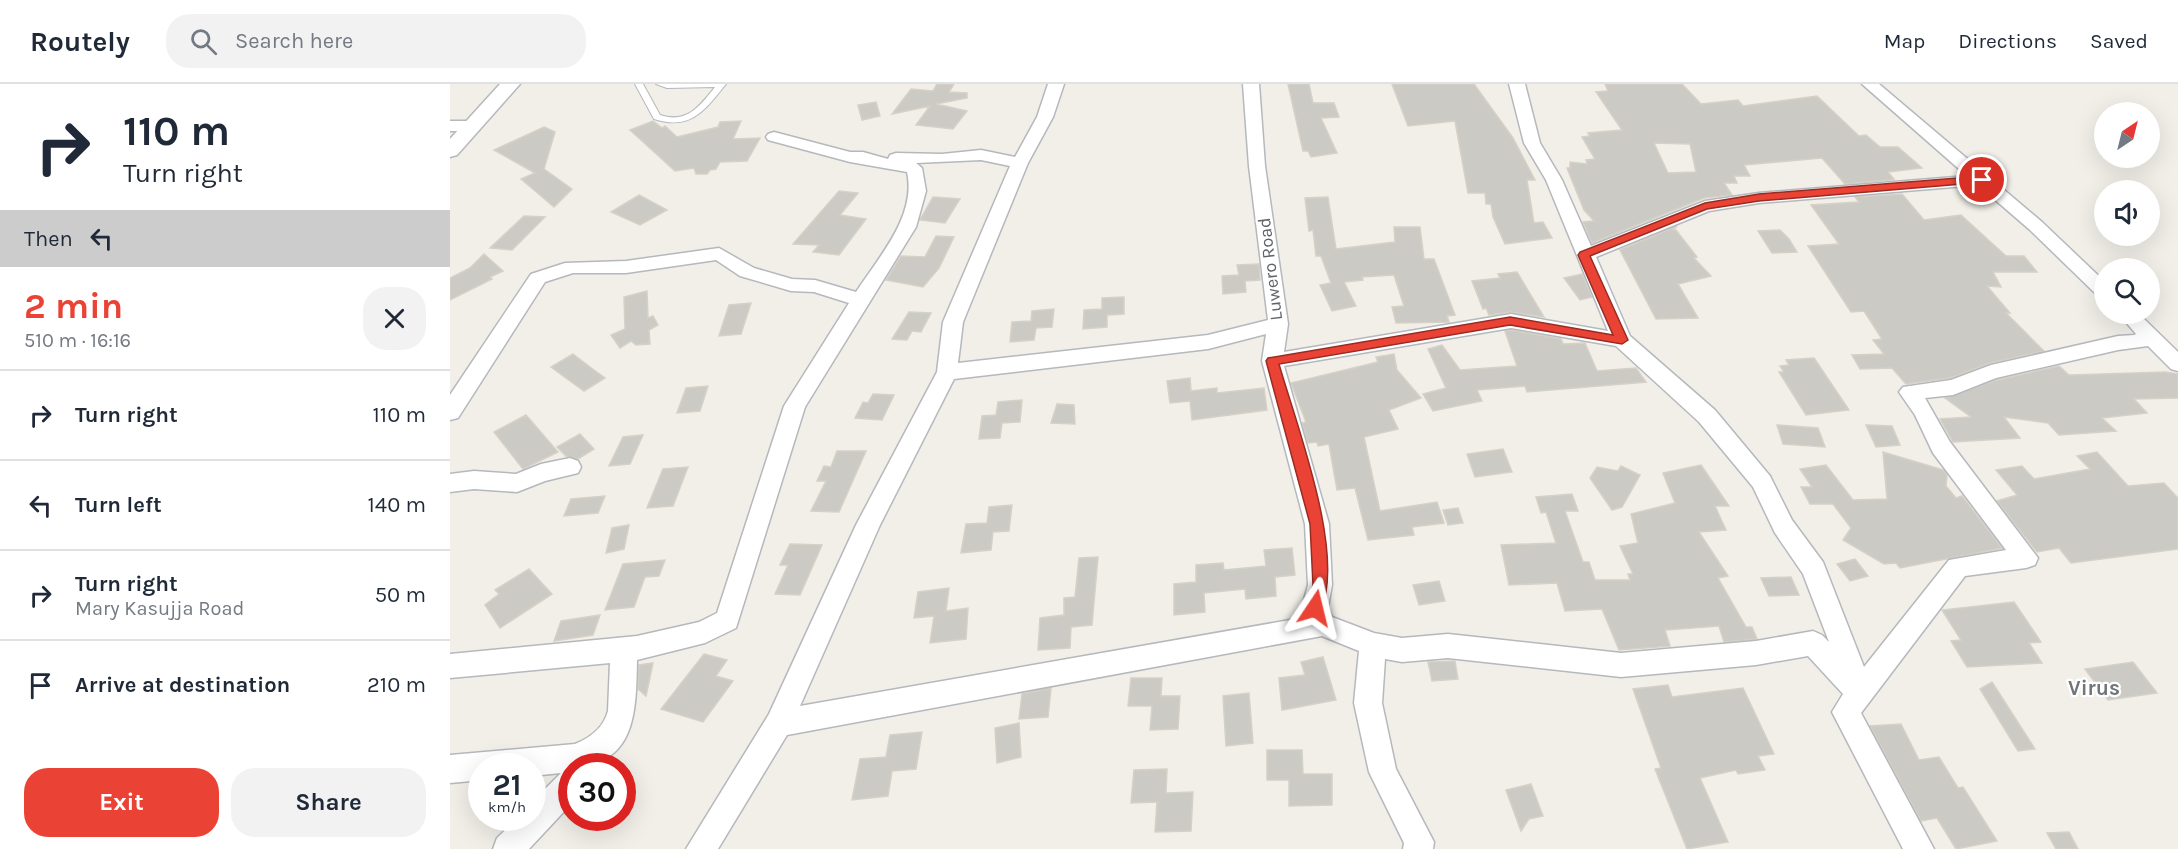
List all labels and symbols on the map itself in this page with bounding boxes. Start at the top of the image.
north arrow [2094,102,2160,168]
pin [1956,154,2007,205]
street label: Luwero Road [1253,216,1287,322]
position arrow [1283,576,1347,640]
district label: Virus [2068,676,2120,700]
speed limit sign: 30 [558,753,636,831]

